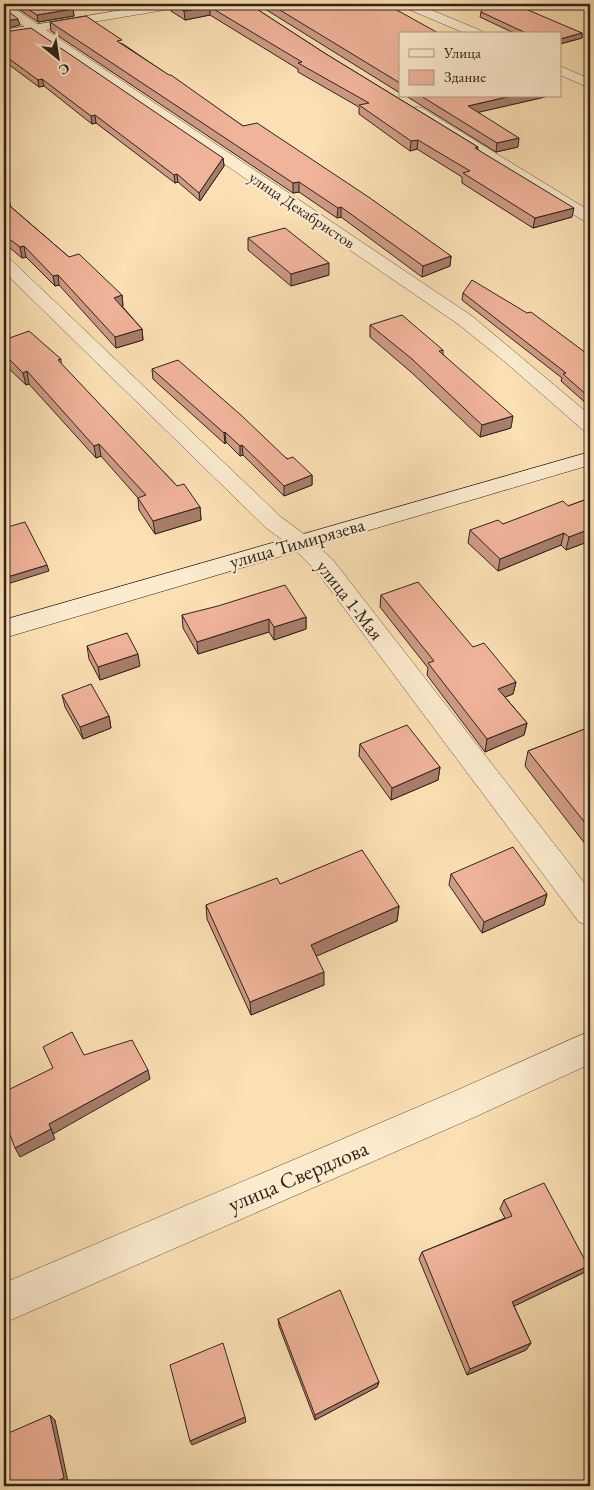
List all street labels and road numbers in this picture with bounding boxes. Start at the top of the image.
street label: улица Декабристов [245,167,359,253]
street label: улица Тимирязева [227,512,368,574]
street label: улица 1-Мая [311,555,389,646]
street label: улица Свердлова [223,1133,373,1219]

